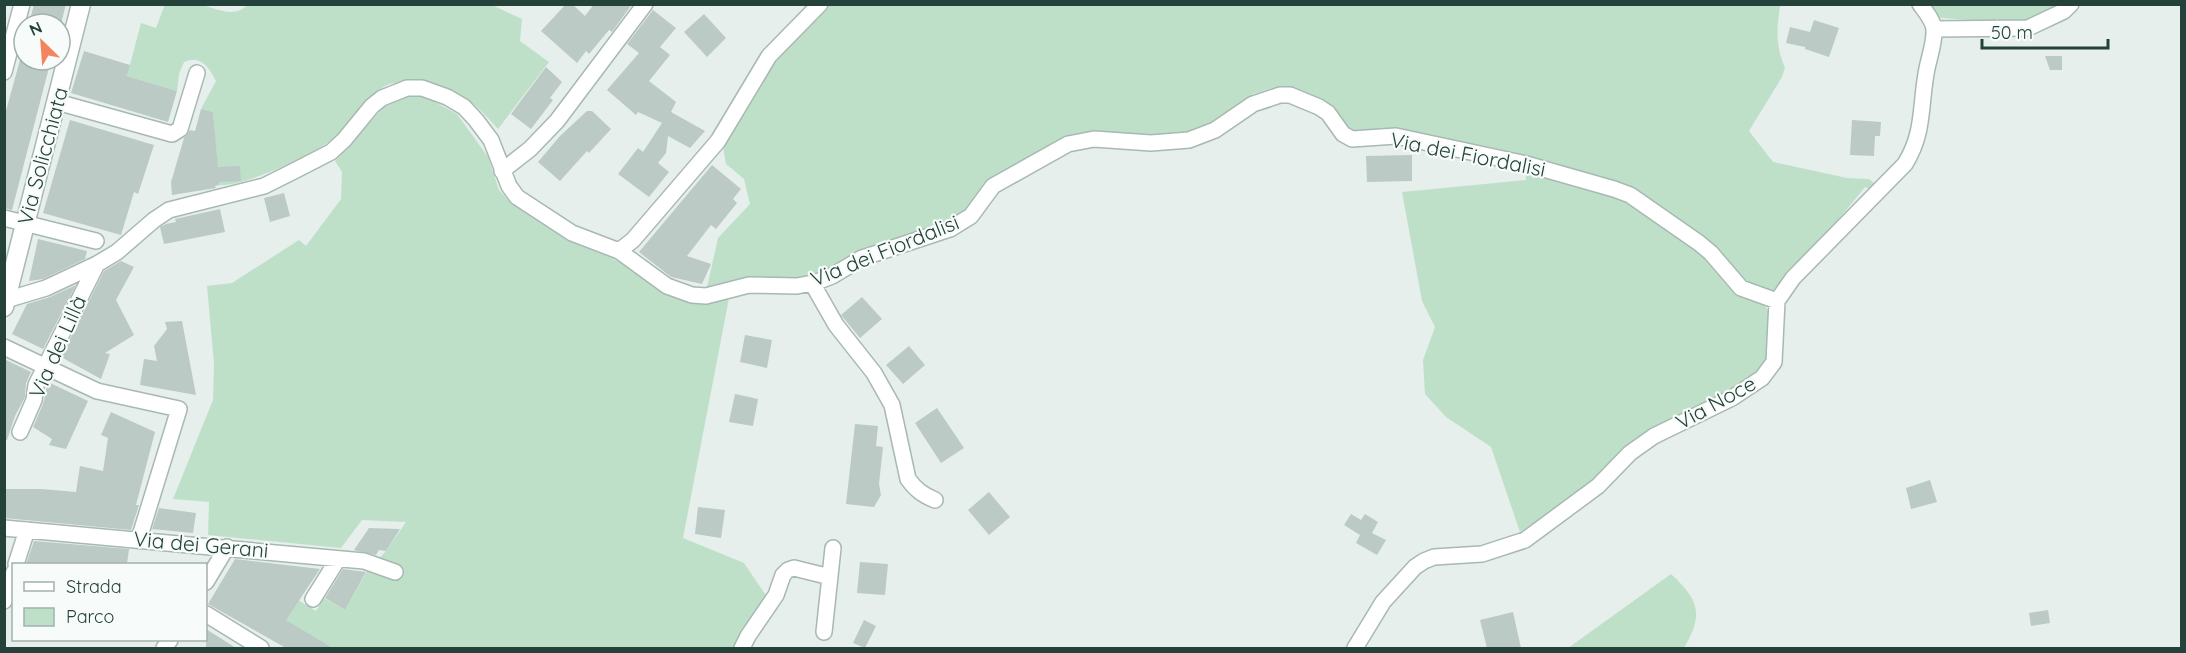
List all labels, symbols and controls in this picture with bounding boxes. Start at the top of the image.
north arrow [12,12,72,72]
scale bar [1982,12,2108,50]
text: N [26,17,45,40]
text: 50 m [1991,21,2033,44]
street label: Via Solicchiata [11,84,73,227]
street label: Via dei Fiordalisi [1388,126,1548,182]
street label: Via dei Fiordalisi [807,209,963,292]
street label: Via dei Lillà [23,291,91,402]
street label: Via Noce [1671,370,1760,435]
street label: Via dei Gerani [133,525,270,563]
legend [12,563,207,641]
text: Strada [66,575,122,598]
text: Parco [66,605,114,628]

